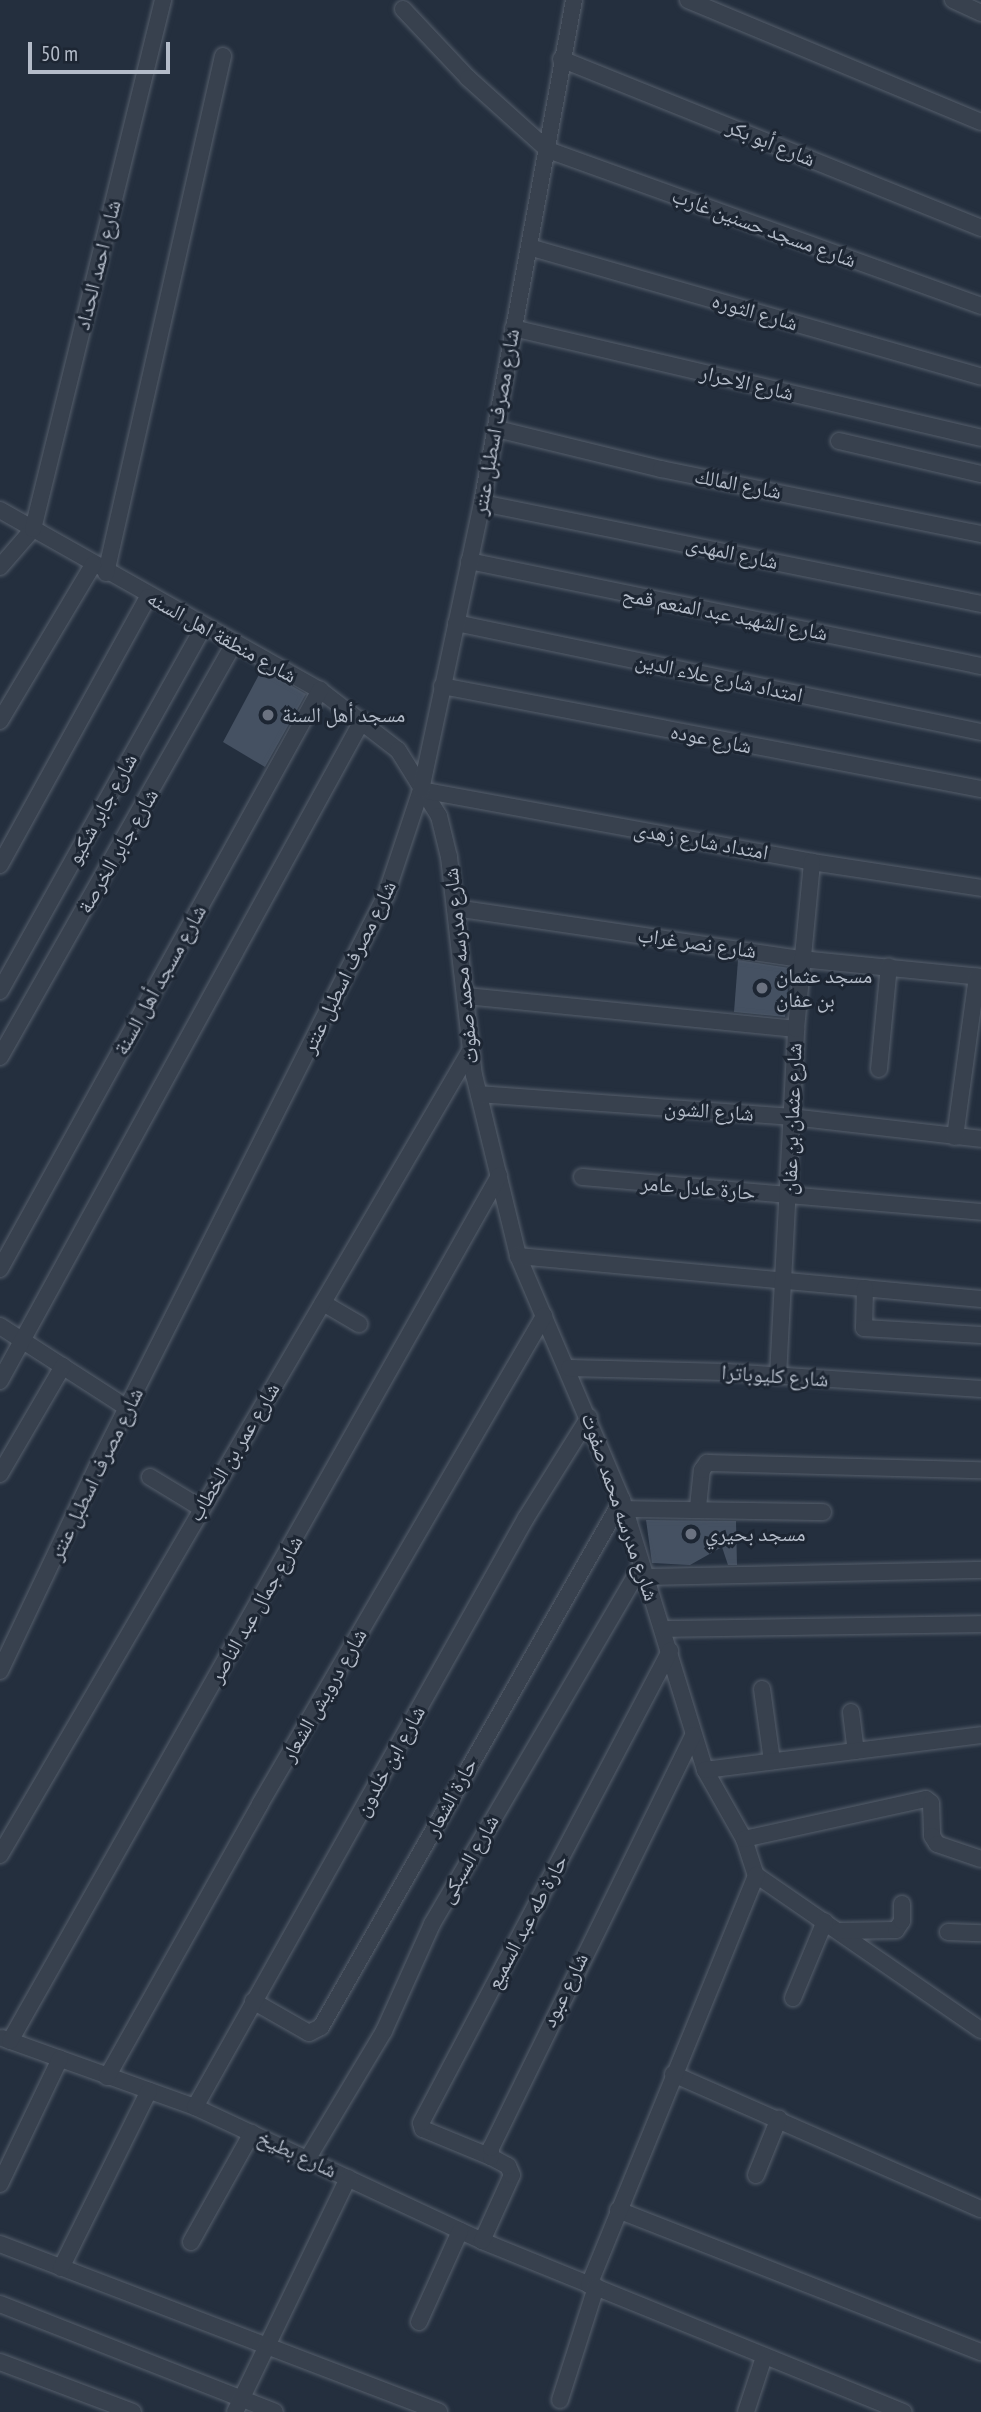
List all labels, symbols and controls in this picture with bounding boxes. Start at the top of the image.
scale bar [32,28,173,72]
text: 50 m [41,40,78,67]
street label: شارع أبو بكر [723,114,819,172]
street label: شارع مسجد حسنين غارب [668,183,860,273]
street label: شارع احمد الحداد [70,197,126,333]
street label: شارع الثوره [709,288,801,336]
street label: شارع مصرف اسطبل عنتر [467,327,525,517]
street label: شارع الاحرار [698,360,796,406]
street label: شارع المالك [693,463,783,505]
street label: شارع المهدى [684,531,780,575]
street label: شارع الشهيد عبد المنعم قمح [620,582,830,646]
street label: شارع منطقة اهل السنه [143,586,301,688]
street label: امتداد شارع علاء الدين [633,648,805,708]
place label: مسجد أهل السنة [282,702,405,728]
marker: مسجد أهل السنة [260,707,276,723]
street label: شارع عوده [668,719,754,759]
street label: شارع جابر شكيو [61,749,143,869]
street label: شارع جابر الخرصة [72,784,164,918]
street label: امتداد شارع زهدى [632,817,770,865]
street label: شارع مدرسه محمد صفوت [438,867,484,1065]
street label: شارع مصرف اسطبل عنتر [296,877,402,1057]
street label: شارع مسجد أهل السنة [108,901,212,1059]
street label: شارع نصر غراب [636,922,758,964]
place label: مسجد عثمان بن عفان [776,963,872,1013]
marker: مسجد عثمان بن عفان [754,980,770,996]
street label: شارع عثمان بن عفان [777,1043,807,1195]
street label: شارع الشون [663,1095,755,1127]
street label: حارة عادل عامر [639,1170,757,1206]
street label: شارع كليوباترا [721,1360,829,1392]
street label: شارع عمر بن الخطاب [183,1378,285,1526]
street label: شارع مصرف اسطبل عنتر [43,1384,149,1564]
street label: شارع مدرسه محمد صفوت [576,1410,664,1604]
place label: مسجد بحيري [705,1521,806,1547]
marker: مسجد بحيري [683,1526,699,1542]
street label: شارع جمال عبد الناصر [204,1531,308,1687]
street label: شارع درويش الشعار [276,1624,372,1766]
street label: شارع ابن خلدون [349,1701,431,1821]
street label: حارة الشعار [419,1754,483,1840]
street label: شارع السبكى [434,1810,504,1908]
street label: حارة طه عبد السميع [481,1851,573,1993]
street label: شارع عبود [536,1949,594,2031]
street label: شارع بطيخ [253,2125,341,2183]

